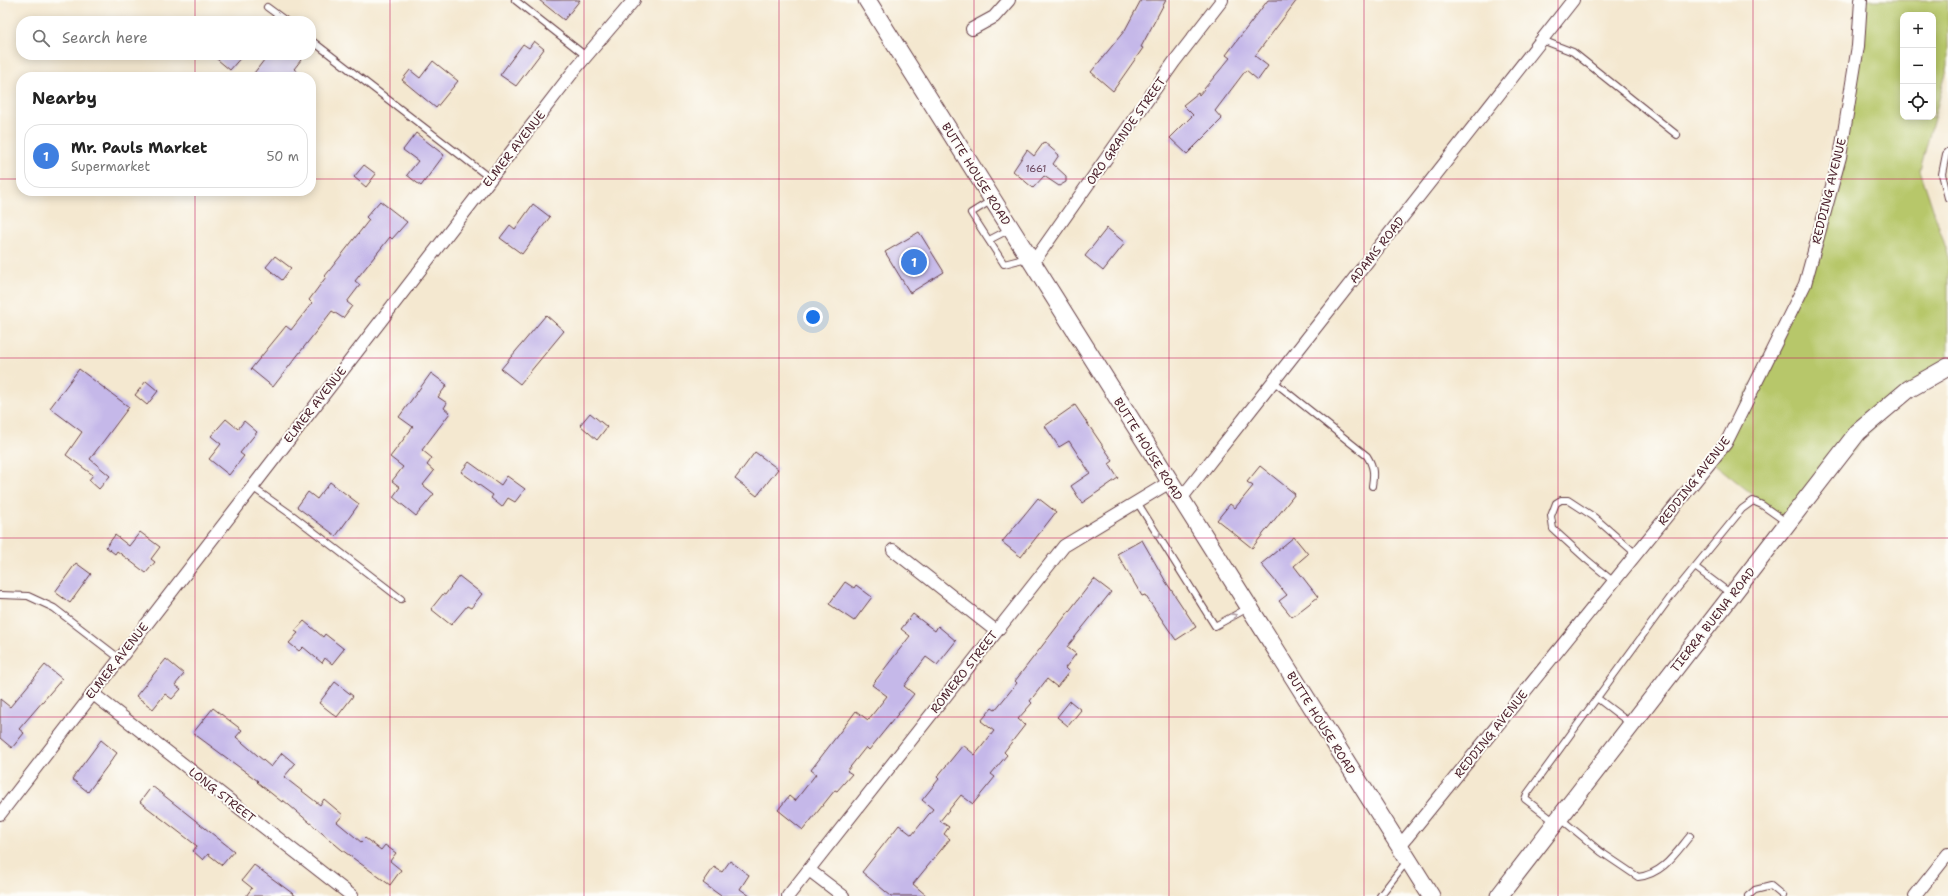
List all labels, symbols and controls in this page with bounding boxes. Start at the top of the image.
map controls [1900,12,1936,120]
button: + [1900,12,1936,48]
search box [16,16,316,60]
icon: search [30,27,52,49]
text: Search here [62,28,148,48]
button: − [1900,48,1936,84]
street label: ORO GRANDE STREET [1083,73,1170,188]
button: locate [1900,84,1936,120]
text: Nearby [32,87,97,109]
street label: ELMER AVENUE [479,107,549,191]
street label: BUTTE HOUSE ROAD [938,120,1014,228]
street label: REDDING AVENUE [1808,136,1850,246]
text: Mr. Pauls Market [71,138,207,158]
text: 1 [43,148,49,165]
text: 50 m [266,148,299,165]
text: Supermarket [71,158,150,175]
house number: 1661 [1026,162,1047,175]
street label: ADAMS ROAD [1346,213,1408,287]
pin: 1 [901,247,927,277]
your location [803,307,823,327]
street label: ELMER AVENUE [280,363,350,447]
street label: BUTTE HOUSE ROAD [1110,395,1186,503]
street label: REDDING AVENUE [1654,433,1734,529]
one-way arrow [1153,531,1161,538]
street label: TIERRA BUENA ROAD [1667,564,1759,676]
one-way arrow [1230,613,1237,620]
street label: ELMER AVENUE [82,619,152,703]
street label: ROMERO STREET [927,627,1002,717]
street label: BUTTE HOUSE ROAD [1283,669,1359,777]
street label: REDDING AVENUE [1451,687,1531,781]
street label: LONG STREET [185,764,259,827]

